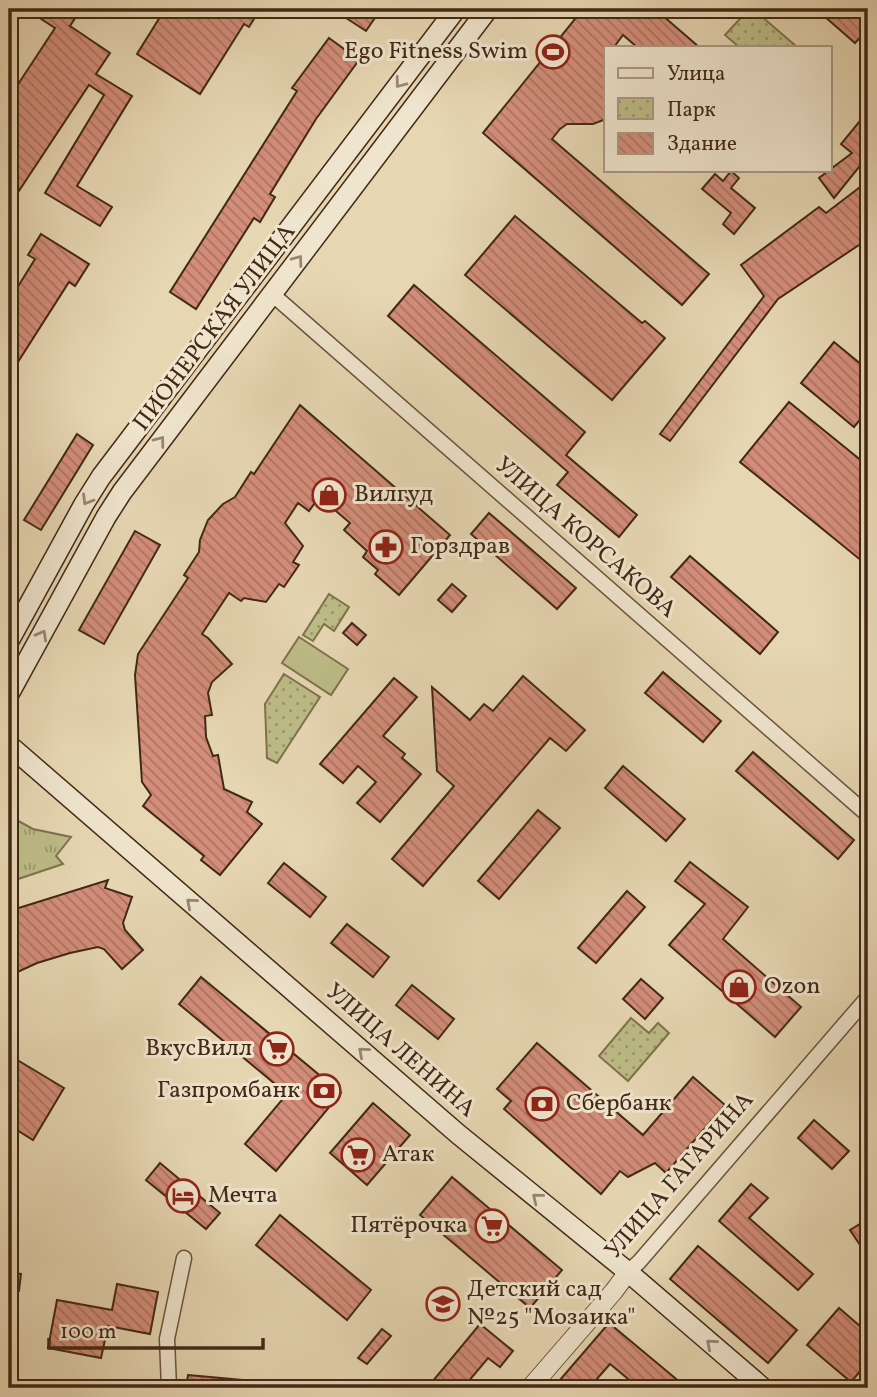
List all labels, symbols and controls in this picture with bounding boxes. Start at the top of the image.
sports icon: Ego Fitness Swim [534,33,572,71]
place label: Ego Fitness Swim [344,35,528,69]
legend [604,46,832,172]
text: Улица [667,60,725,89]
one-way arrow [395,75,408,87]
text: Парк [667,96,716,125]
text: Здание [667,130,737,159]
street label: ПИОНЕРСКАЯ УЛИЦА [126,217,304,439]
one-way arrow [289,255,302,268]
one-way arrow [152,436,165,449]
street label: УЛИЦА КОРСАКОВА [487,449,683,627]
shop icon: Вилгуд [310,476,348,514]
place label: Вилгуд [354,478,433,512]
one-way arrow [82,492,95,505]
pharmacy icon: Горздрав [367,528,405,566]
place label: Горздрав [410,530,510,564]
one-way arrow [33,629,47,642]
one-way arrow [186,899,199,911]
shop icon: Ozon [720,968,758,1006]
place label: Ozon [764,970,821,1004]
street label: УЛИЦА ЛЕНИНА [317,976,483,1126]
supermarket icon: ВкусВилл [258,1030,296,1068]
place label: ВкусВилл [145,1032,252,1066]
one-way arrow [358,1048,371,1060]
bank icon: Газпромбанк [305,1072,343,1110]
place label: Газпромбанк [157,1074,300,1108]
bank icon: Сбербанк [523,1085,561,1123]
street label: УЛИЦА ГАГАРИНА [598,1085,762,1267]
place label: Сбербанк [566,1087,672,1121]
supermarket icon: Атак [339,1136,377,1174]
place label: Атак [382,1138,435,1172]
hotel icon: Мечта [164,1177,202,1215]
place label: Мечта [208,1179,278,1213]
one-way arrow [532,1194,545,1206]
supermarket icon: Пятёрочка [473,1207,511,1245]
place label: Пятёрочка [350,1209,468,1243]
place label: Детский сад №25 "Мозаика" [467,1273,635,1335]
school or university icon: Детский сад №25 "Мозаика" [424,1285,462,1323]
scale bar [49,1306,262,1350]
text: 100 m [60,1318,117,1347]
one-way arrow [707,1340,720,1352]

